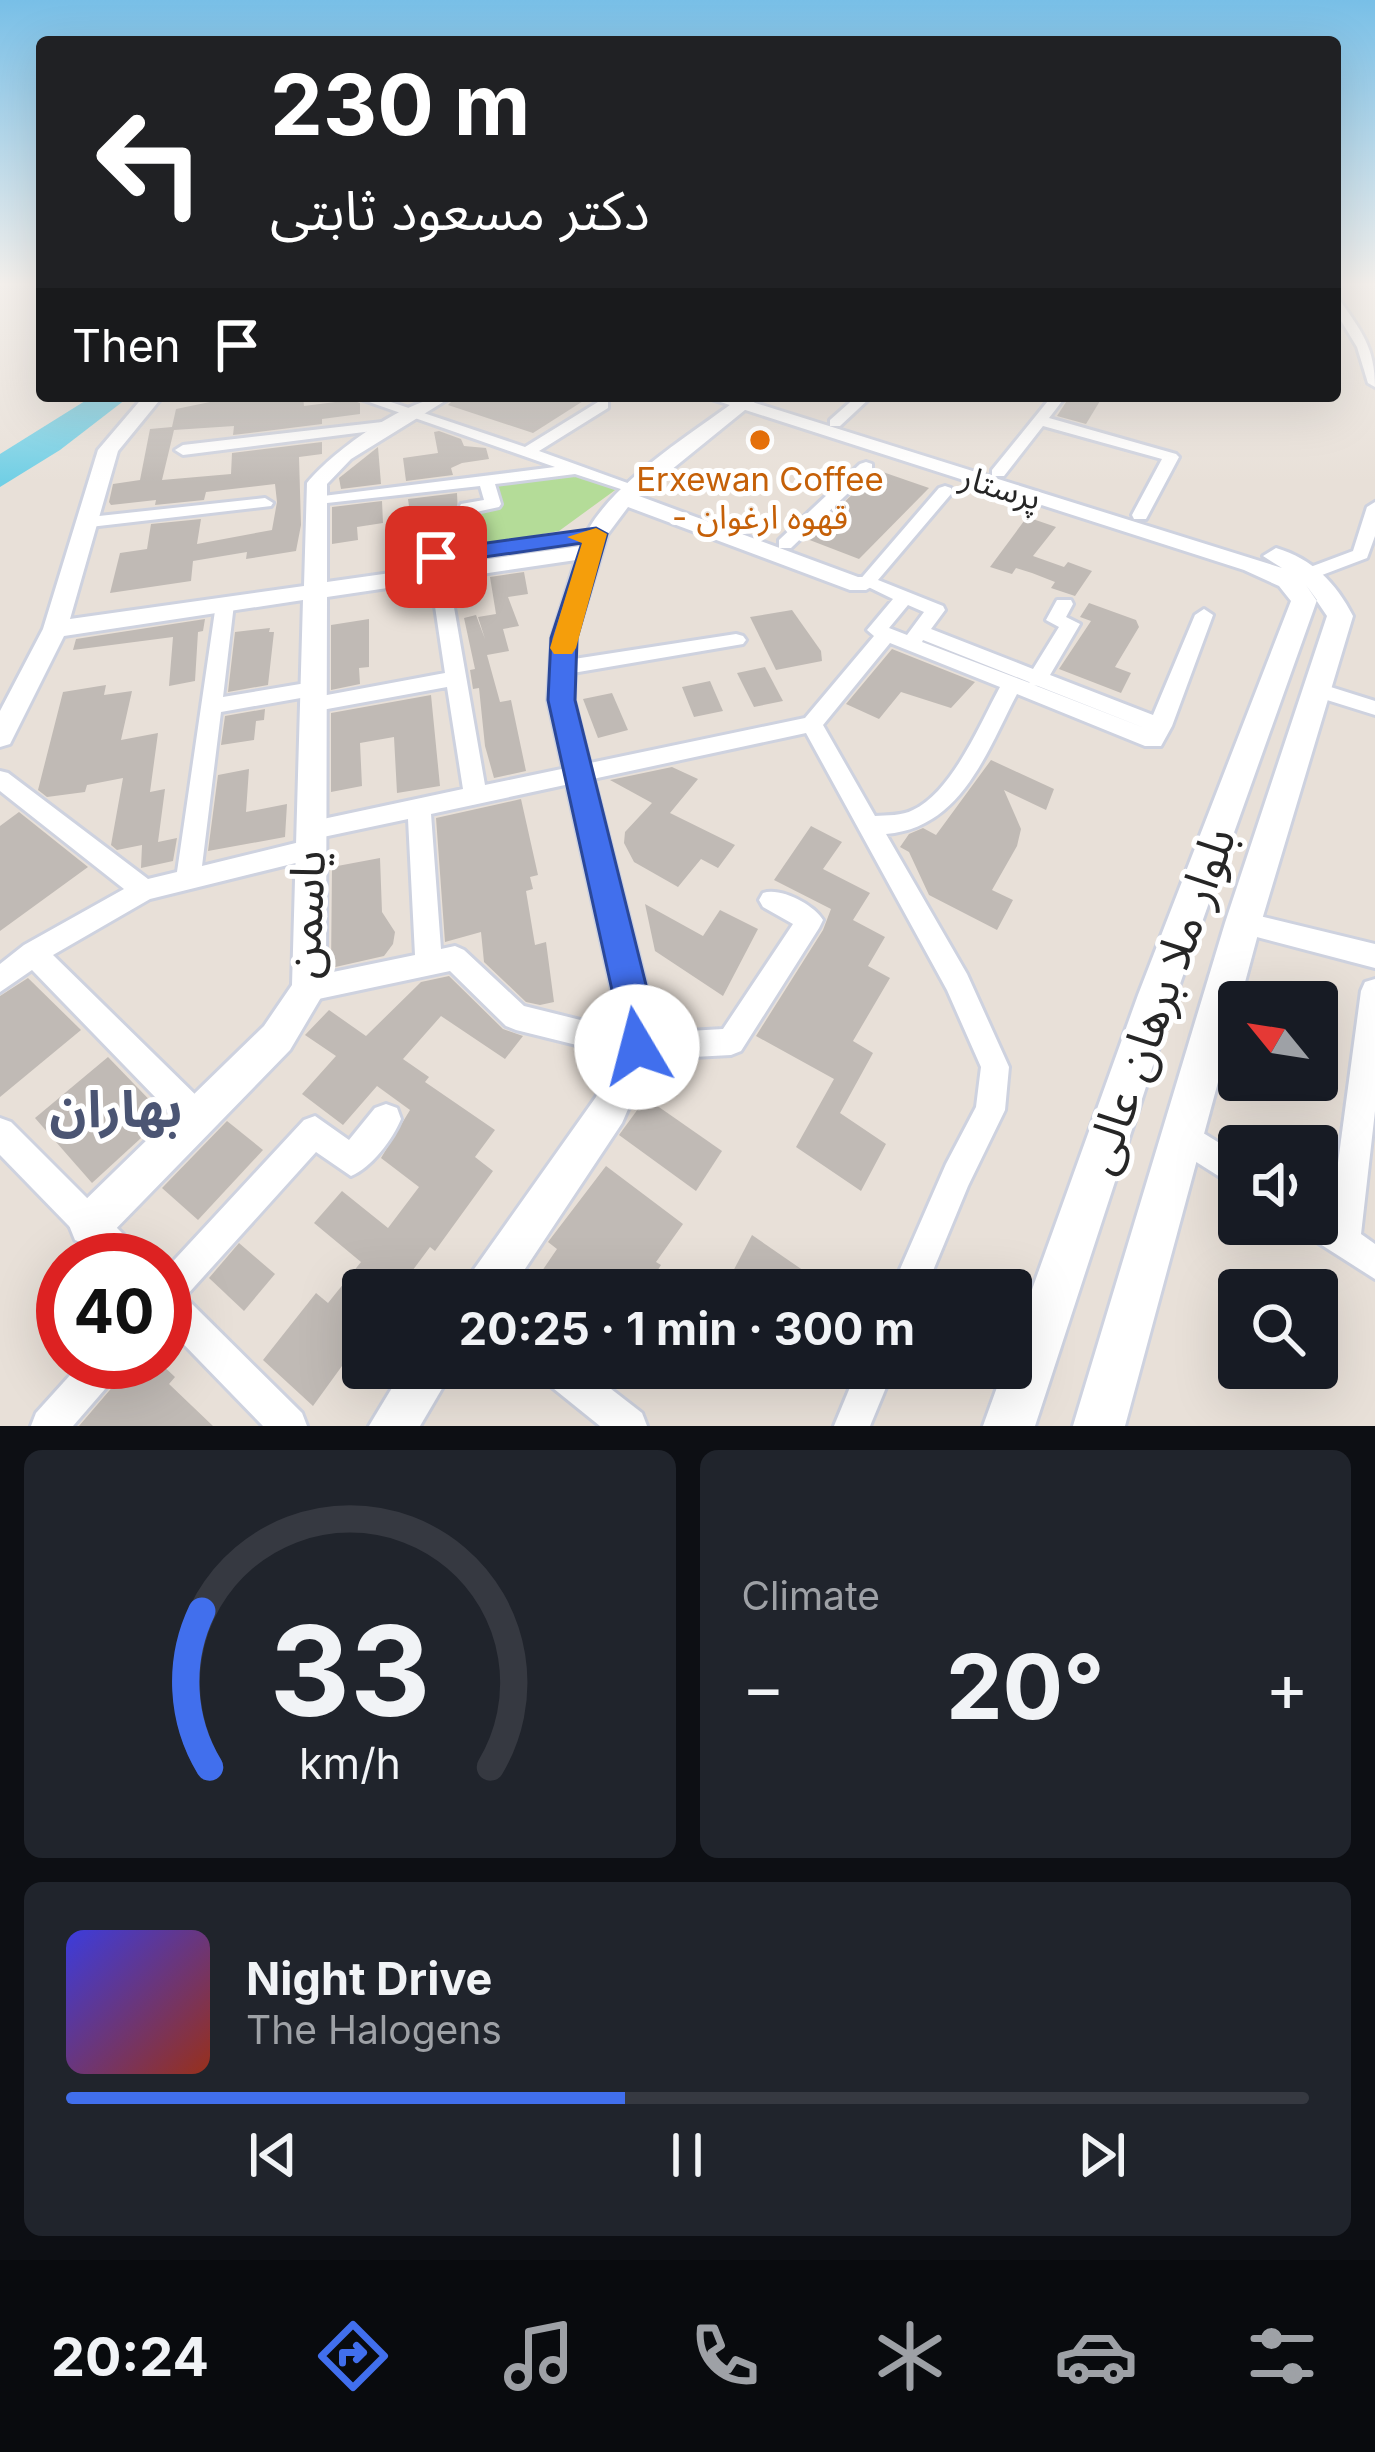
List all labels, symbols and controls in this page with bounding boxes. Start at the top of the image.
text: 230 m [270,54,530,155]
icon: left [72,84,228,240]
text: دکتر مسعود ثابتی [270,178,650,243]
icon: arrive [204,312,270,378]
text: Then [72,318,180,373]
marker: Erxewan Coffee - قهوه ارغوان [747,427,773,453]
street label: پرستار [954,456,1046,520]
place label: Erxewan Coffee - قهوه ارغوان [636,459,884,537]
pin [385,506,487,608]
icon: arrive [403,524,469,590]
street label: بلوار ملا برهان عالی [1068,819,1247,1181]
street label: یاسمن [272,848,337,980]
north arrow [1218,981,1338,1101]
map controls [1218,981,1338,1389]
position arrow [574,984,700,1110]
district label: بهاران [50,1078,182,1139]
button: sound [1218,1125,1338,1245]
speed limit sign: 40 [36,1233,192,1389]
button: search [1218,1269,1338,1389]
text: 20:25 · 1 min · 300 m [459,1301,915,1356]
text: Climate [742,1572,880,1619]
text: 33 [269,1595,430,1746]
text: 20° [946,1632,1105,1741]
text: − [742,1647,785,1727]
text: + [1265,1647,1309,1727]
text: km/h [299,1737,401,1789]
text: Night Drive [246,1951,492,2006]
text: The Halogens [246,2006,502,2053]
icon: previous [240,2122,306,2188]
icon: pause [654,2122,720,2188]
icon: next [1069,2122,1135,2188]
icon: directions [311,2314,395,2398]
icon: music [497,2314,581,2398]
icon: phone [683,2314,767,2398]
icon: climate [868,2314,952,2398]
icon: car [1054,2314,1138,2398]
icon: filters [1240,2314,1324,2398]
text: 20:24 [51,2324,209,2389]

